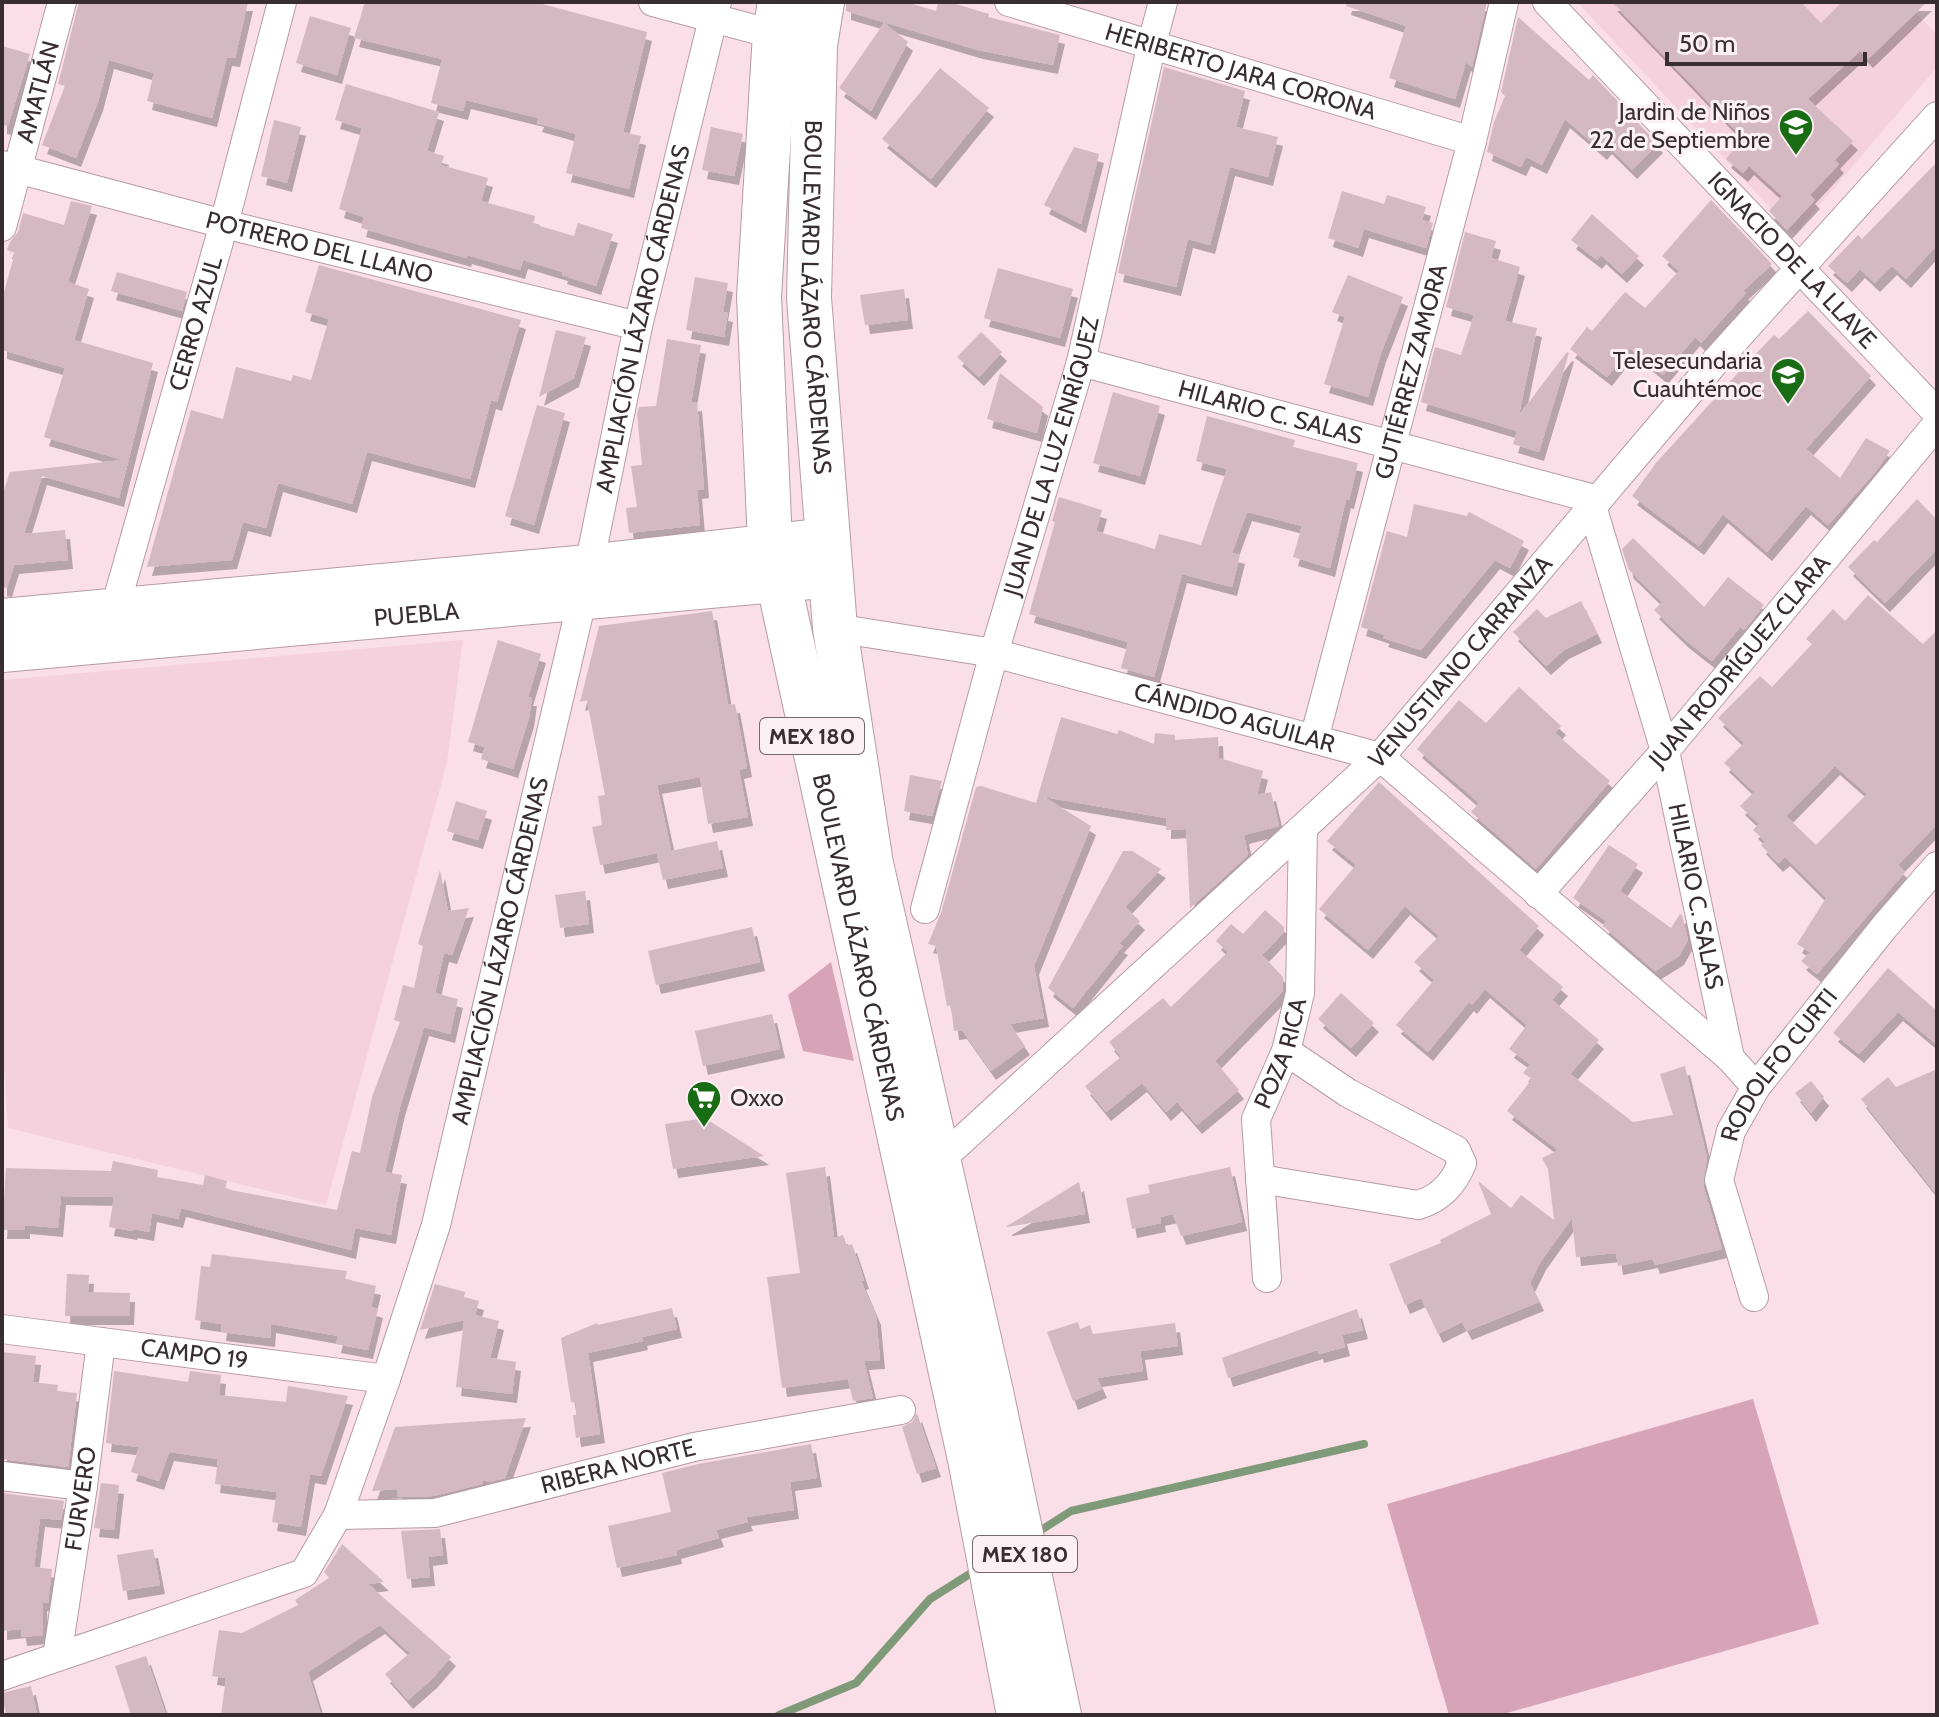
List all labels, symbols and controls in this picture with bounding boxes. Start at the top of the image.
scale bar [1667,16,1865,66]
street label: HERIBERTO JARA CORONA [1102,17,1380,126]
text: 50 m [1679,29,1735,58]
street label: AMATLÁN [10,37,65,146]
place label: Jardin de Niños 22 de Septiembre [1590,97,1770,154]
school or university icon: Jardin de Niños 22 de Septiembre [1777,107,1815,157]
street label: BOULEVARD LÁZARO CÁRDENAS [795,120,838,475]
street label: AMPLIACIÓN LÁZARO CÁRDENAS [589,142,696,495]
street label: IGNACIO DE LA LLAVE [1702,166,1883,354]
street label: POTRERO DEL LLANO [203,205,436,289]
street label: CERRO AZUL [162,253,228,394]
street label: GUTIÉRREZ ZAMORA [1368,260,1453,482]
street label: JUAN DE LA LUZ ENRÍQUEZ [997,313,1105,600]
place label: Telesecundaria Cuauhtémoc [1613,346,1762,403]
school or university icon: Telesecundaria Cuauhtémoc [1769,356,1807,406]
street label: HILARIO C. SALAS [1175,374,1366,450]
street label: JUAN RODRÍGUEZ CLARA [1642,549,1836,774]
street label: VENUSTIANO CARRANZA [1362,550,1558,774]
street label: PUEBLA [372,596,460,632]
street label: CÁNDIDO AGUILAR [1131,676,1339,758]
road number: MEX 180 [760,718,864,754]
street label: BOULEVARD LÁZARO CÁRDENAS [807,771,911,1124]
street label: AMPLIACIÓN LÁZARO CÁRDENAS [445,774,554,1127]
street label: HILARIO C. SALAS [1662,800,1730,992]
street label: RODOLFO CURTI [1714,982,1843,1144]
street label: POZA RICA [1247,995,1312,1113]
supermarket icon: Oxxo [685,1079,723,1129]
place label: Oxxo [730,1083,784,1112]
street label: CAMPO 19 [139,1332,250,1375]
street label: RIBERA NORTE [538,1432,698,1499]
street label: FURVERO [58,1445,102,1553]
road number: MEX 180 [973,1536,1077,1572]

